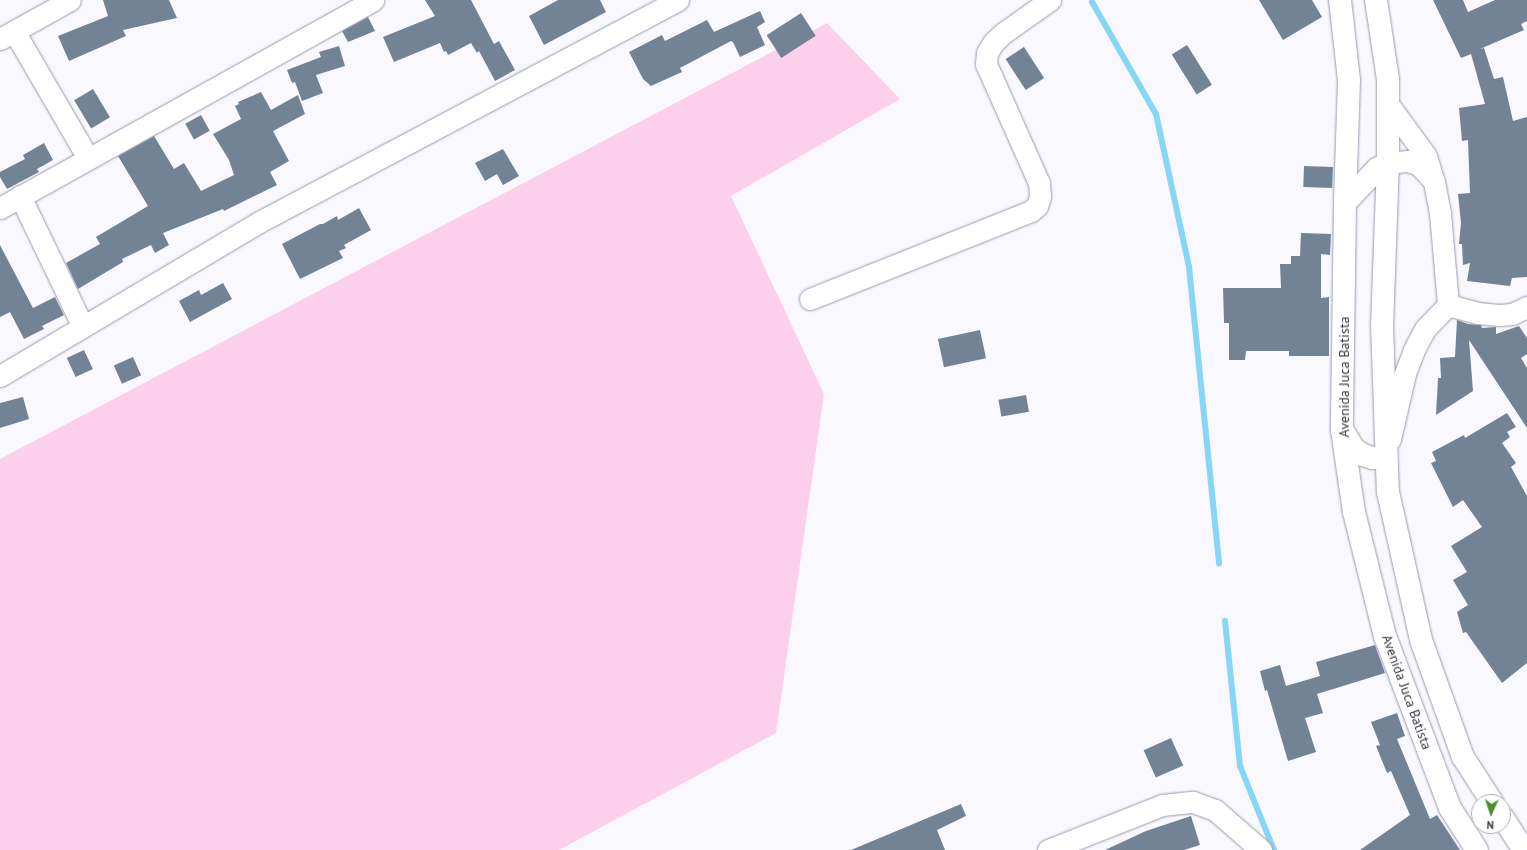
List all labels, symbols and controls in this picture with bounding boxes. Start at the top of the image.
street label: Avenida Juca Batista [1336,317,1352,437]
street label: Avenida Juca Batista [1378,632,1436,752]
north arrow [1471,794,1511,834]
text: N [1486,818,1494,832]

